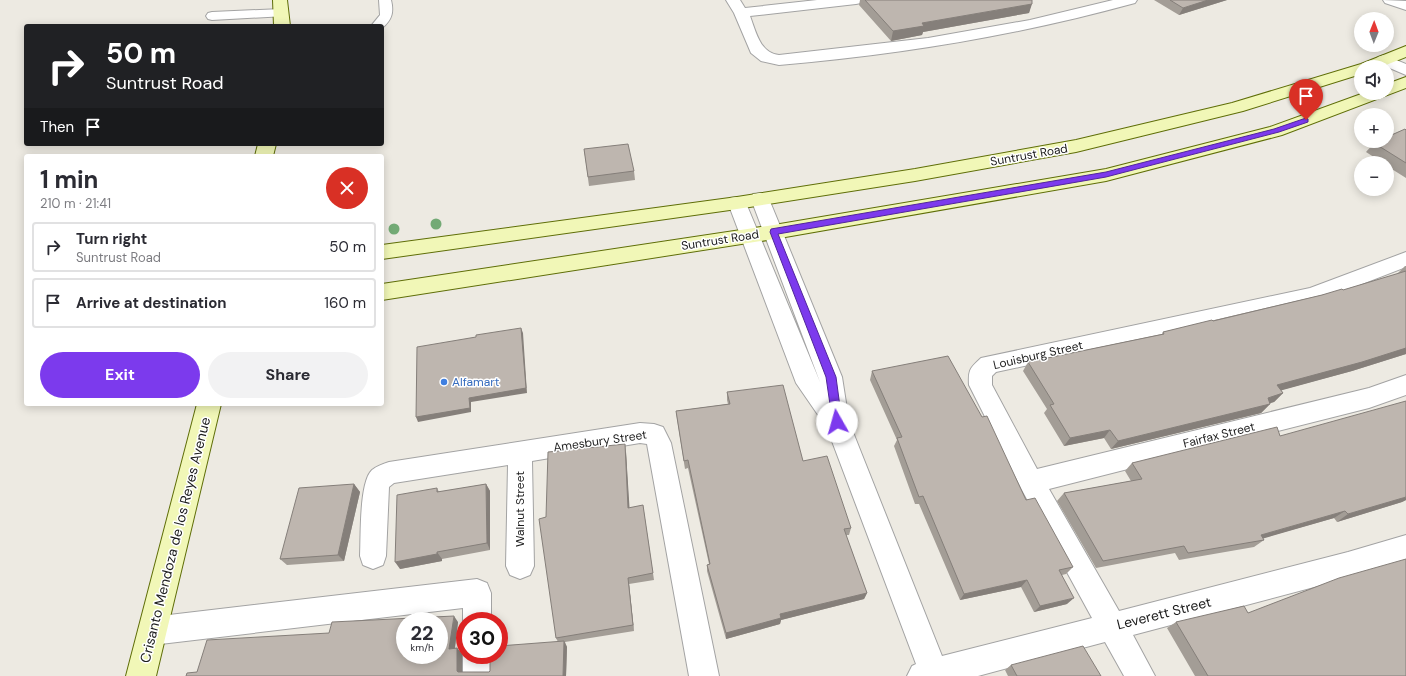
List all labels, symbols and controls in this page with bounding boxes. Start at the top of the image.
north arrow [1354,12,1394,52]
map controls [1354,12,1394,196]
text: 50 m [106,35,176,72]
icon: right [40,40,92,92]
button: sound [1354,60,1394,100]
text: Suntrust Road [106,71,224,95]
pin [1289,79,1323,120]
icon: arrive [1295,85,1317,107]
button: + [1354,108,1394,148]
icon: arrive [82,116,104,138]
text: Then [40,117,74,137]
street label: Suntrust Road [989,140,1069,170]
button: − [1354,156,1394,196]
text: 1 min [40,164,98,195]
button: close [326,167,368,209]
text: 210 m · 21:41 [40,195,111,212]
street label: Suntrust Road [680,226,760,254]
text: Turn right [76,229,147,249]
icon: right [42,236,64,258]
text: 50 m [329,237,366,257]
text: Suntrust Road [76,249,161,266]
icon: arrive [42,292,64,314]
text: Arrive at destination [76,293,227,313]
text: 160 m [324,293,366,313]
street label: Louisburg Street [992,337,1085,373]
button: Exit [40,352,200,398]
button: Share [208,352,368,398]
place label: Alfamart [452,374,500,390]
marker: Alfamart [439,377,449,387]
position arrow [816,401,858,443]
street label: Crisanto Mendoza de los Reyes Avenue [136,415,214,665]
street label: Fairfax Street [1181,418,1257,452]
street label: Amesbury Street [552,426,648,455]
street label: Walnut Street [512,471,528,547]
street label: Leverett Street [1115,593,1213,633]
speed limit sign: 30 [456,612,508,664]
text: 22 [410,620,434,646]
text: km/h [410,641,434,654]

